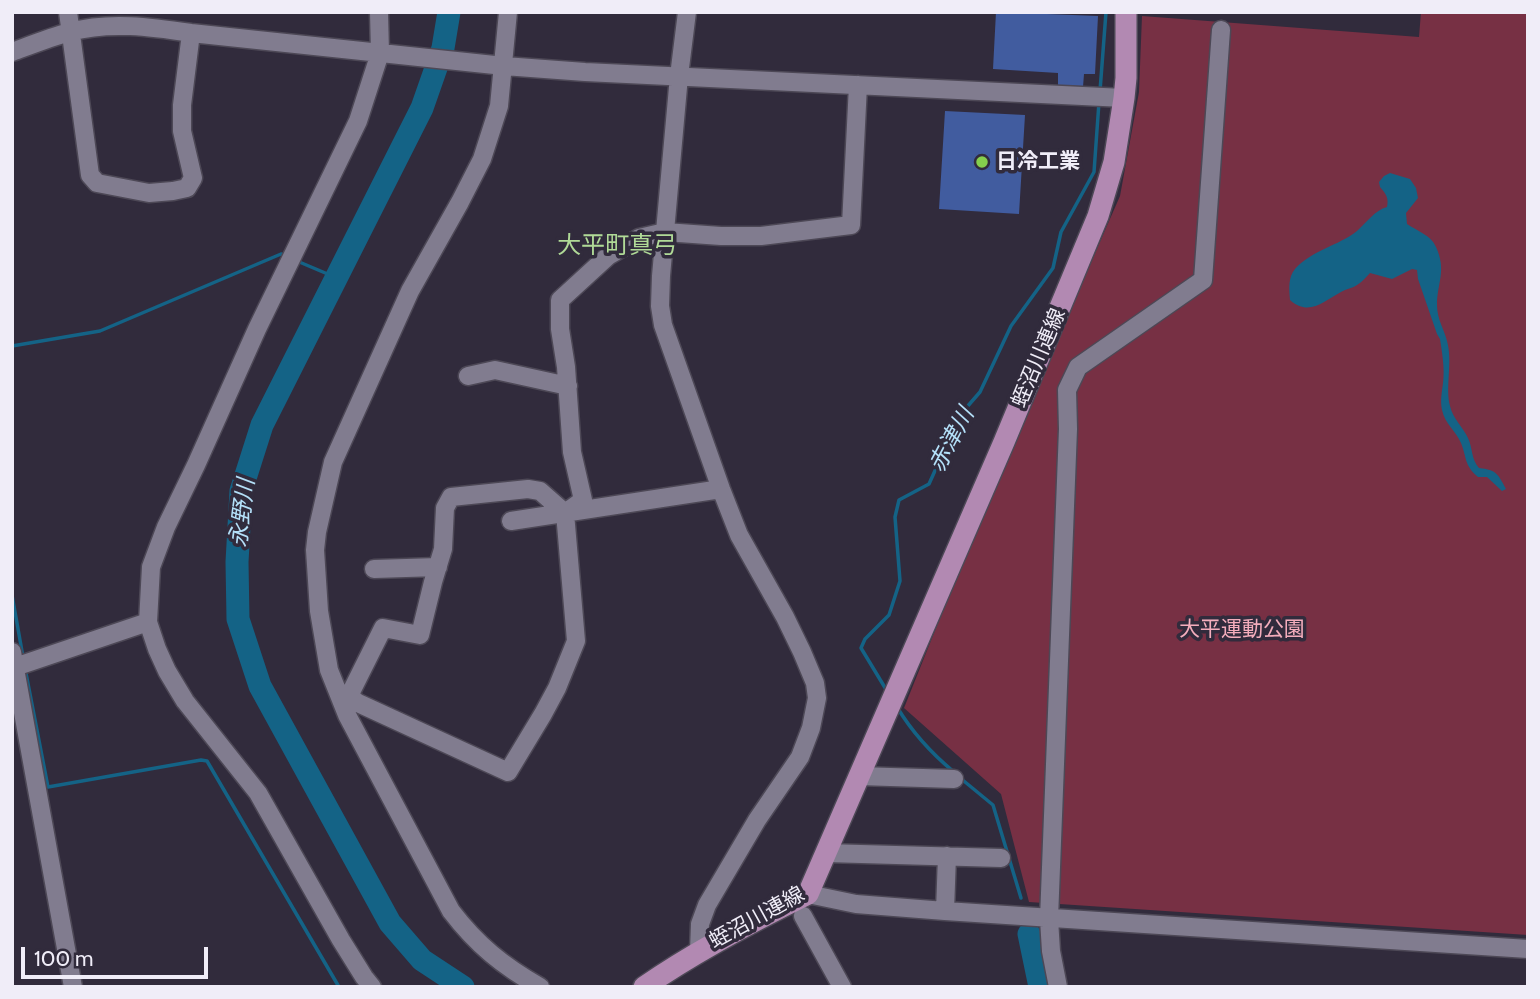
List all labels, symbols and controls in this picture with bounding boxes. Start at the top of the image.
place label: 日冷工業 [996,149,1080,175]
marker: 日冷工業 [974,154,990,170]
district label: 大平町真弓 [557,232,677,260]
street label: 蛭沼川連線 [1007,305,1071,411]
water label: 赤津川 [924,403,980,477]
water label: 永野川 [225,477,261,549]
park label: 大平運動公園 [1179,617,1305,643]
street label: 蛭沼川連線 [705,882,809,954]
scale bar [24,932,212,976]
text: 100 m [34,946,93,971]

